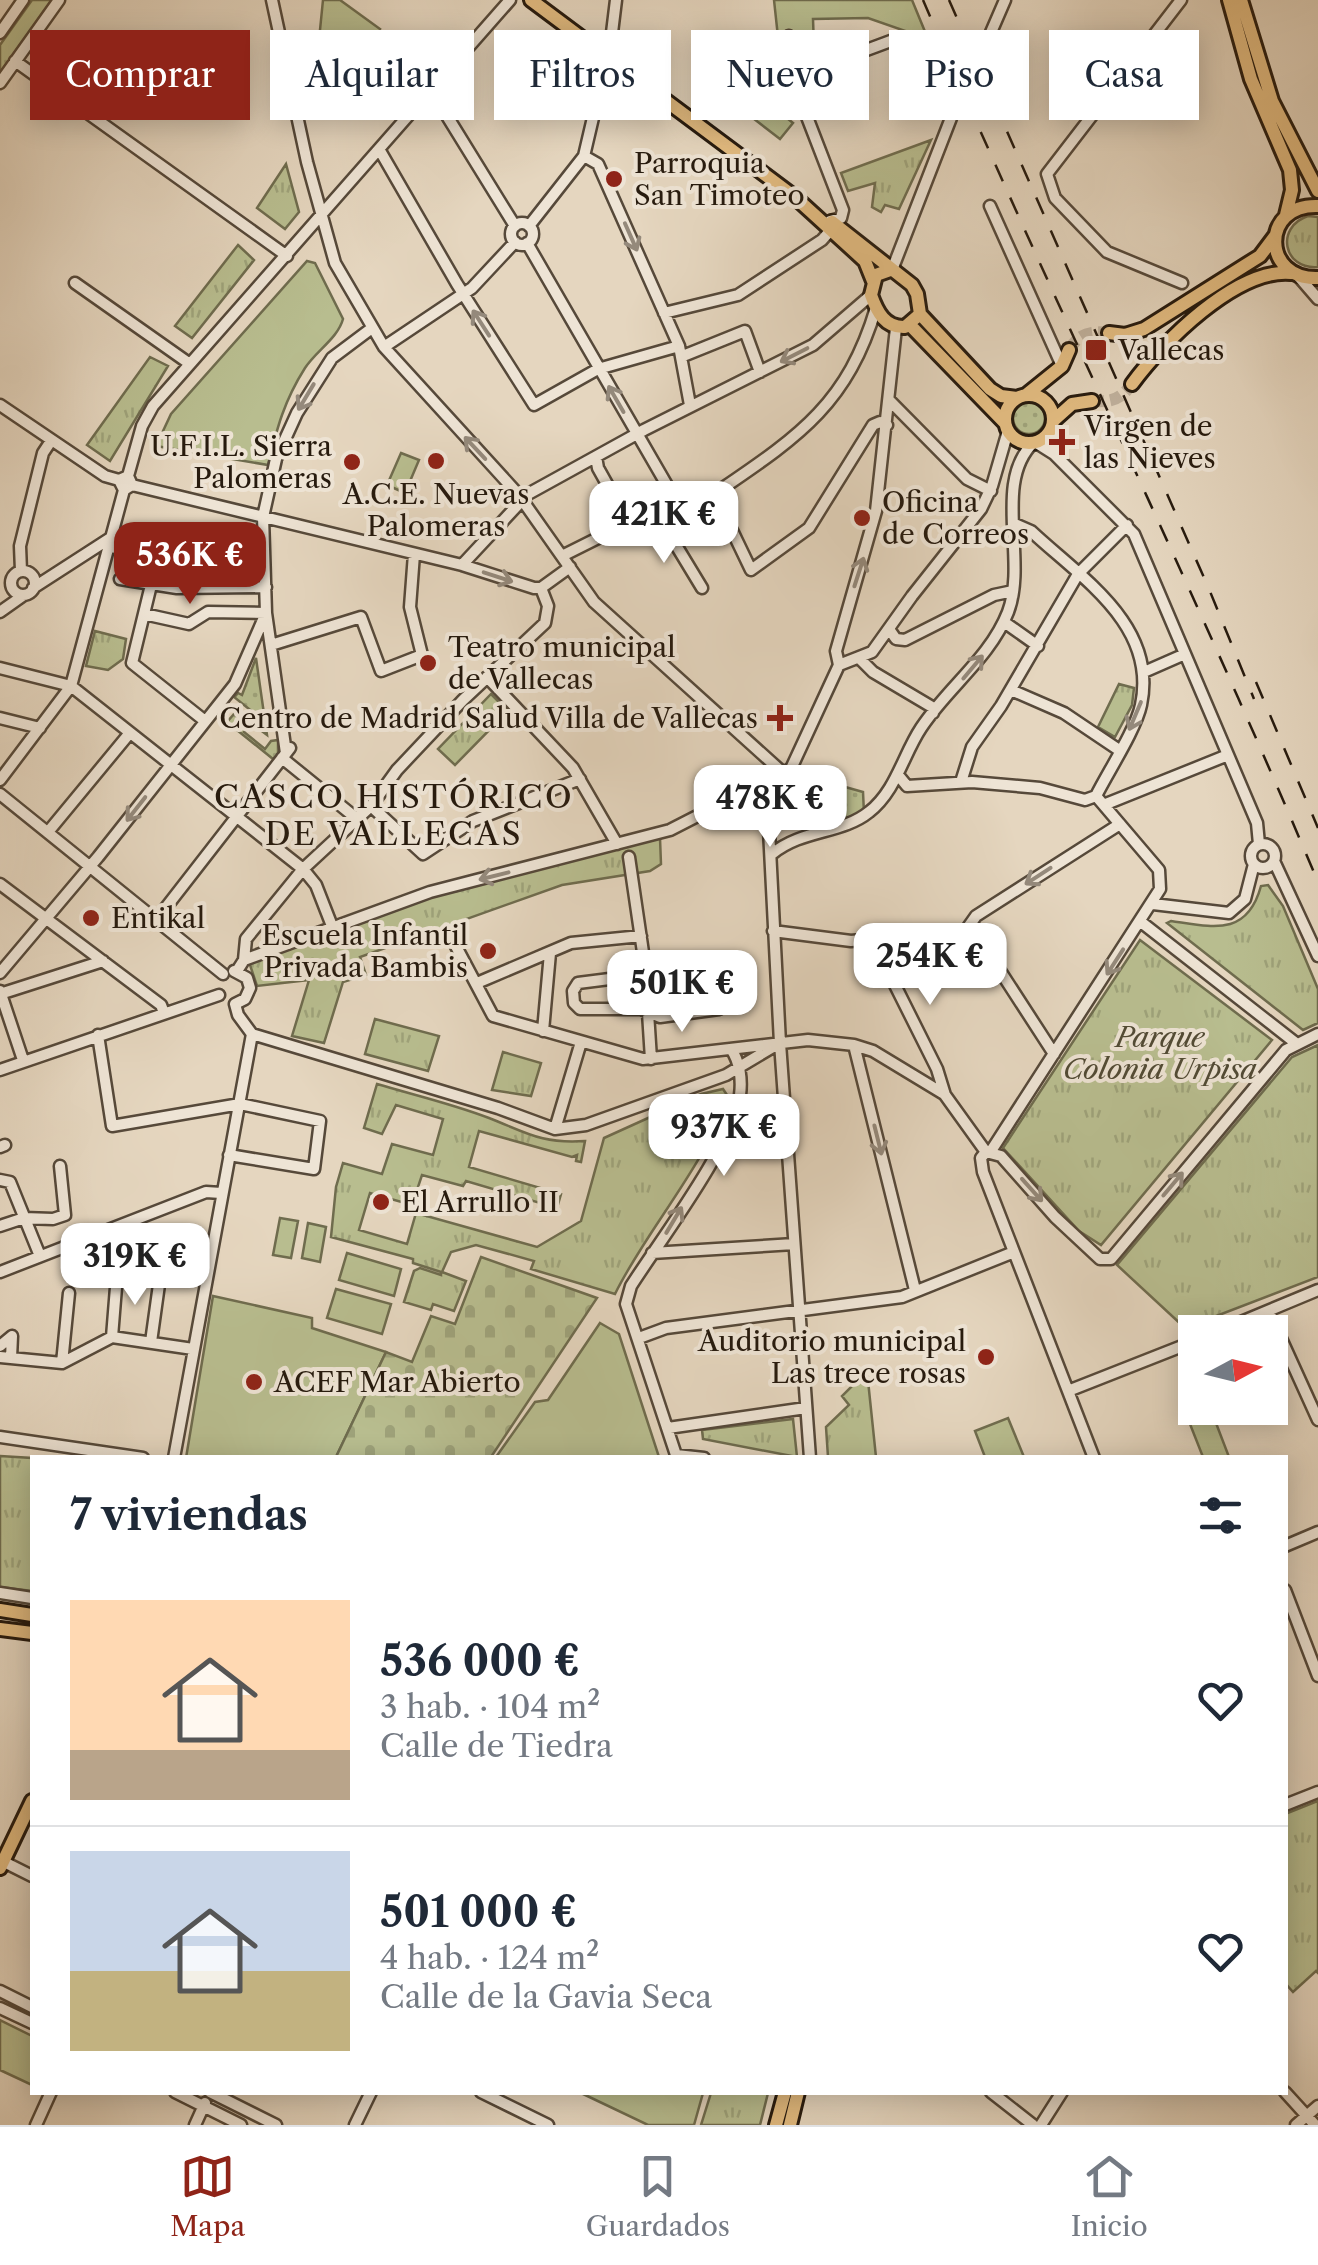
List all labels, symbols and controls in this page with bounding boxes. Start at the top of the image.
chip: Comprar [30,30,250,120]
chip: Alquilar [270,30,474,120]
chip: Filtros [494,30,671,120]
chip: Nuevo [691,30,869,120]
chip: Piso [889,30,1029,120]
chip: Casa [1049,30,1199,120]
place label: Parroquia San Timoteo [634,146,805,212]
marker: Parroquia San Timoteo [603,168,625,190]
one-way arrow [622,221,641,251]
one-way arrow [471,310,492,338]
place label: Vallecas [1117,333,1224,367]
marker: Vallecas [1083,337,1109,363]
one-way arrow [780,346,810,365]
one-way arrow [296,382,316,411]
one-way arrow [605,385,625,414]
place label: Virgen de las Nieves [1083,409,1216,475]
place label: U.F.I.L. Sierra Palomeras [150,429,332,495]
marker: Virgen de las Nieves [1049,429,1075,455]
one-way arrow [464,436,487,461]
marker: A.C.E. Nuevas Palomeras [425,450,447,472]
marker: U.F.I.L. Sierra Palomeras [341,451,363,473]
place label: A.C.E. Nuevas Palomeras [342,477,529,543]
pin: 421K € [583,481,745,566]
place label: Oficina de Correos [882,485,1029,551]
text: 421K € [611,494,717,533]
marker: Oficina de Correos [851,507,873,529]
pin: 536K € [109,522,271,607]
text: 536K € [136,535,244,574]
one-way arrow [851,557,869,589]
one-way arrow [482,569,513,587]
place label: Teatro municipal de Vallecas [448,630,676,696]
marker: Teatro municipal de Vallecas [417,652,439,674]
one-way arrow [962,654,984,680]
one-way arrow [1125,700,1143,731]
place label: Centro de Madrid Salud Villa de Vallecas [219,701,758,735]
marker: Centro de Madrid Salud Villa de Vallecas [767,705,793,731]
pin: 478K € [689,765,851,850]
district label: CASCO HISTÓRICO DE VALLECAS [214,777,574,853]
text: 478K € [716,778,824,817]
one-way arrow [125,795,147,821]
one-way arrow [1024,866,1053,887]
one-way arrow [479,867,510,886]
place label: Entikal [111,901,205,935]
marker: Entikal [80,907,102,929]
place label: Escuela Infantil Privada Bambis [262,918,468,984]
pin: 254K € [849,923,1011,1008]
text: 254K € [876,936,984,975]
marker: Escuela Infantil Privada Bambis [477,940,499,962]
one-way arrow [1105,947,1126,976]
pin: 501K € [601,950,763,1035]
text: 501K € [629,963,735,1002]
park label: Parque Colonia Urpisa [1063,1020,1257,1086]
pin: 937K € [643,1094,805,1179]
text: 937K € [670,1107,778,1146]
one-way arrow [870,1123,888,1155]
one-way arrow [1161,1172,1184,1197]
one-way arrow [1020,1177,1043,1202]
place label: El Arrullo II [401,1185,559,1219]
marker: El Arrullo II [370,1191,392,1213]
one-way arrow [664,1206,684,1235]
pin: 319K € [54,1223,216,1308]
text: 319K € [83,1236,187,1275]
north arrow [1178,1315,1288,1425]
map controls [1178,1315,1288,1425]
place label: Auditorio municipal Las trece rosas [697,1324,966,1390]
marker: Auditorio municipal Las trece rosas [975,1346,997,1368]
place label: ACEF Mar Abierto [273,1365,521,1399]
marker: ACEF Mar Abierto [243,1371,265,1393]
icon: filters [1193,1488,1248,1543]
text: 7 viviendas [70,1489,308,1541]
text: 536 000 € [380,1635,580,1687]
icon: home [150,1640,270,1760]
icon: heart [1193,1673,1248,1728]
text: 3 hab. · 104 m² [380,1687,600,1726]
text: Calle de Tiedra [380,1726,613,1765]
text: 501 000 € [380,1886,577,1938]
icon: home [150,1891,270,2011]
icon: heart [1193,1924,1248,1979]
text: 4 hab. · 124 m² [380,1938,599,1977]
text: Calle de la Gavia Seca [380,1977,712,2016]
tab: Mapa [170,2149,245,2243]
tab: Guardados [586,2149,730,2243]
tab: Inicio [1071,2149,1148,2243]

